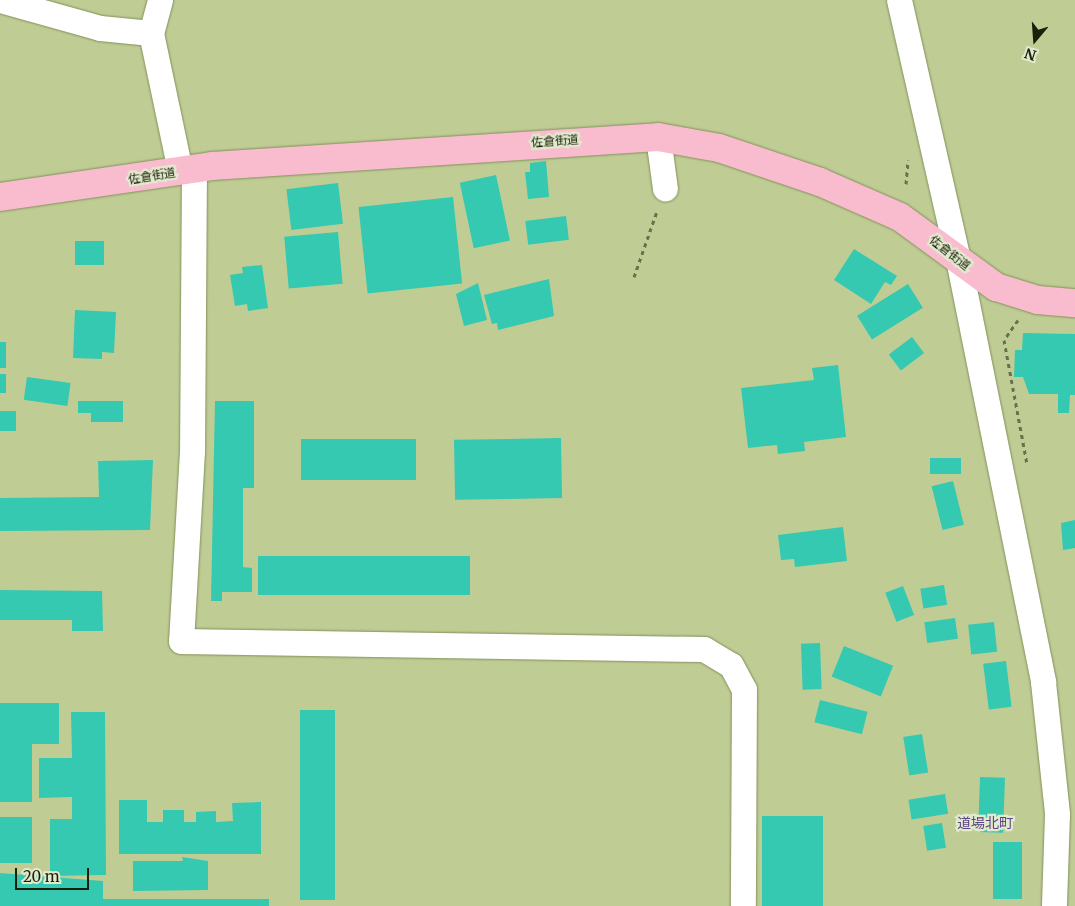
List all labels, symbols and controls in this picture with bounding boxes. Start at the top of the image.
north arrow [1010,15,1060,65]
text: N [1022,44,1038,65]
street label: 佐倉街道 [531,132,579,150]
street label: 佐倉街道 [127,165,177,187]
street label: 佐倉街道 [927,233,973,273]
district label: 道場北町 [957,815,1013,831]
scale bar [18,858,91,890]
text: 20 m [23,867,60,886]

